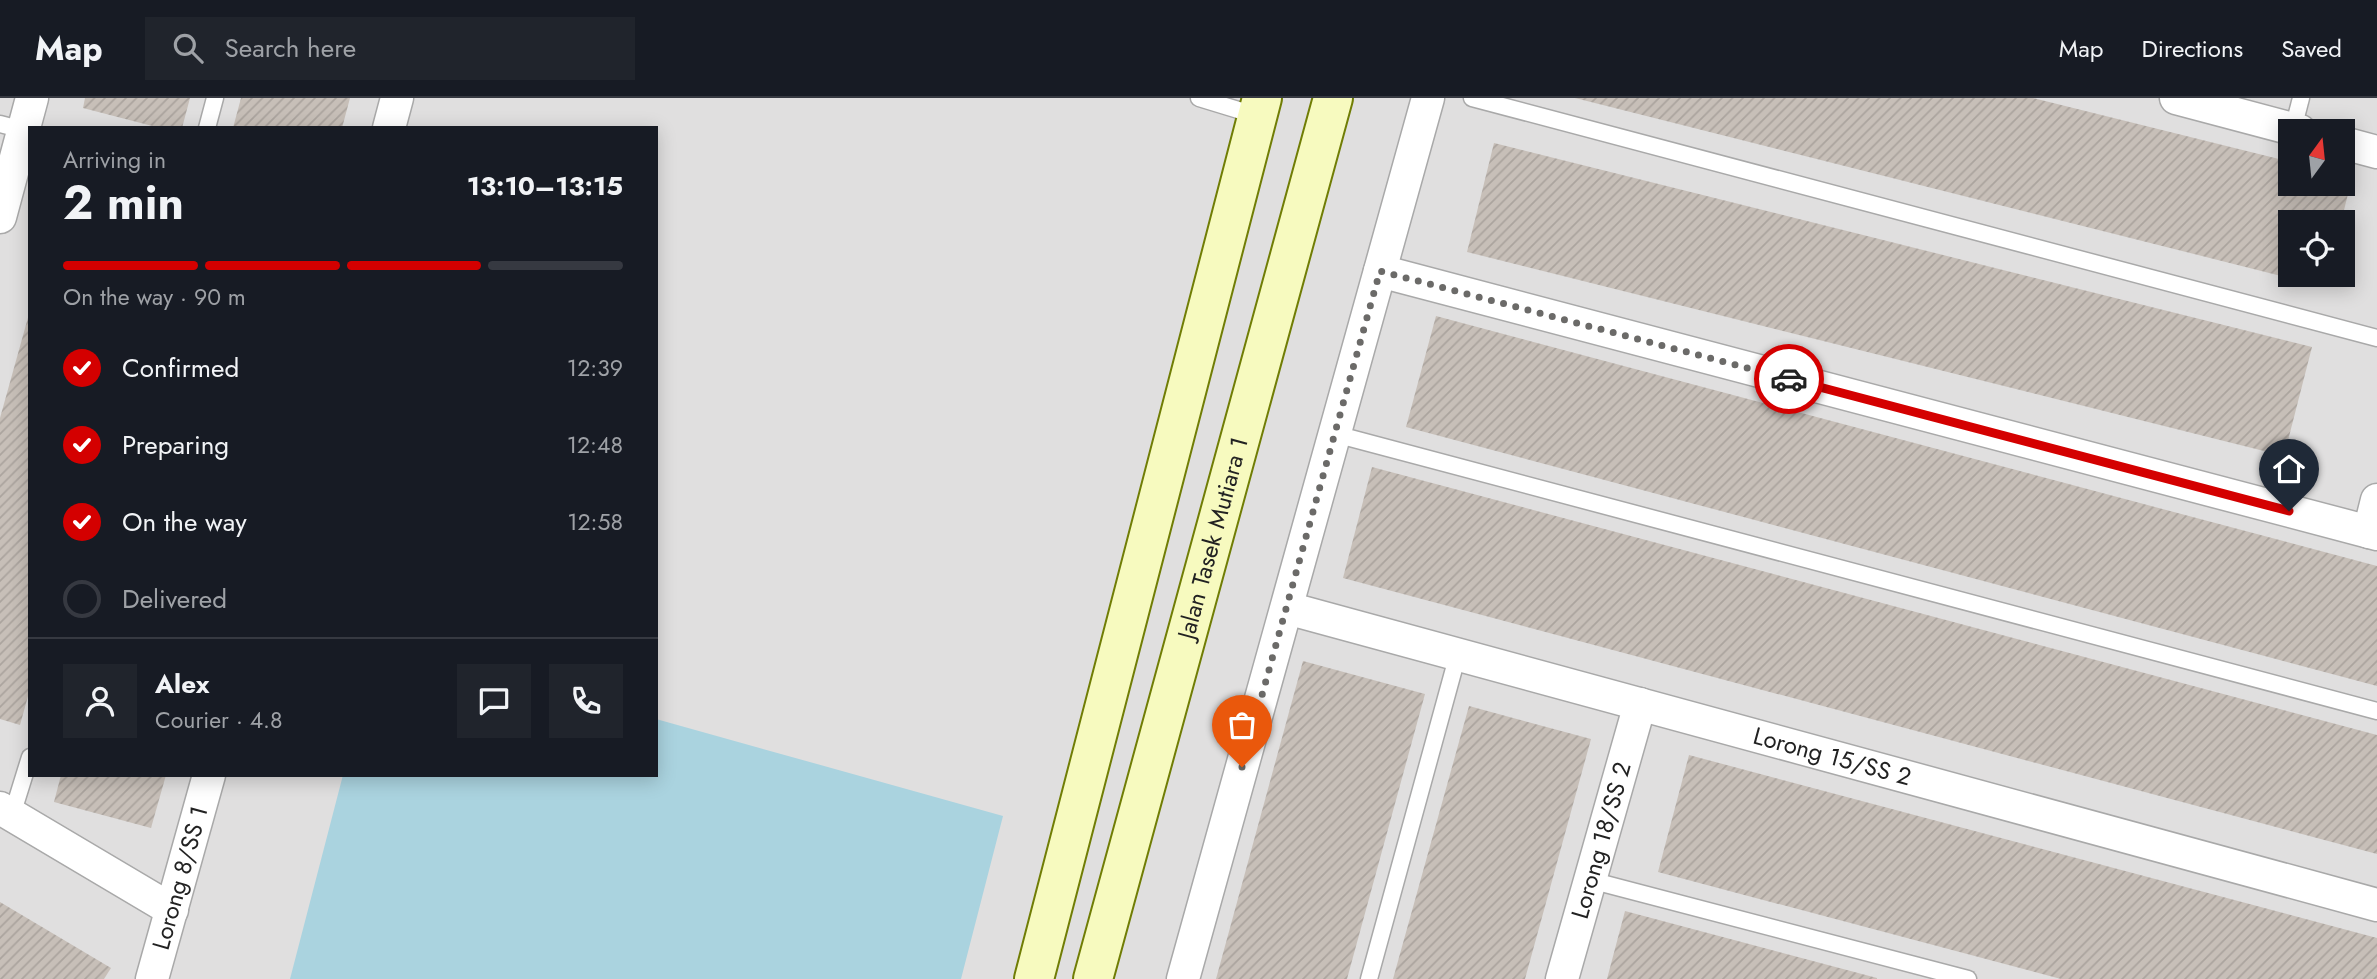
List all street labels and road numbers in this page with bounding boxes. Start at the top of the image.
street label: Jalan Tasek Mutiara 1 [1168,433,1257,646]
street label: Lorong 15/SS 2 [1749,718,1915,794]
street label: Lorong 18/SS 2 [1562,758,1640,923]
street label: Lorong 8/SS 1 [143,802,217,954]

